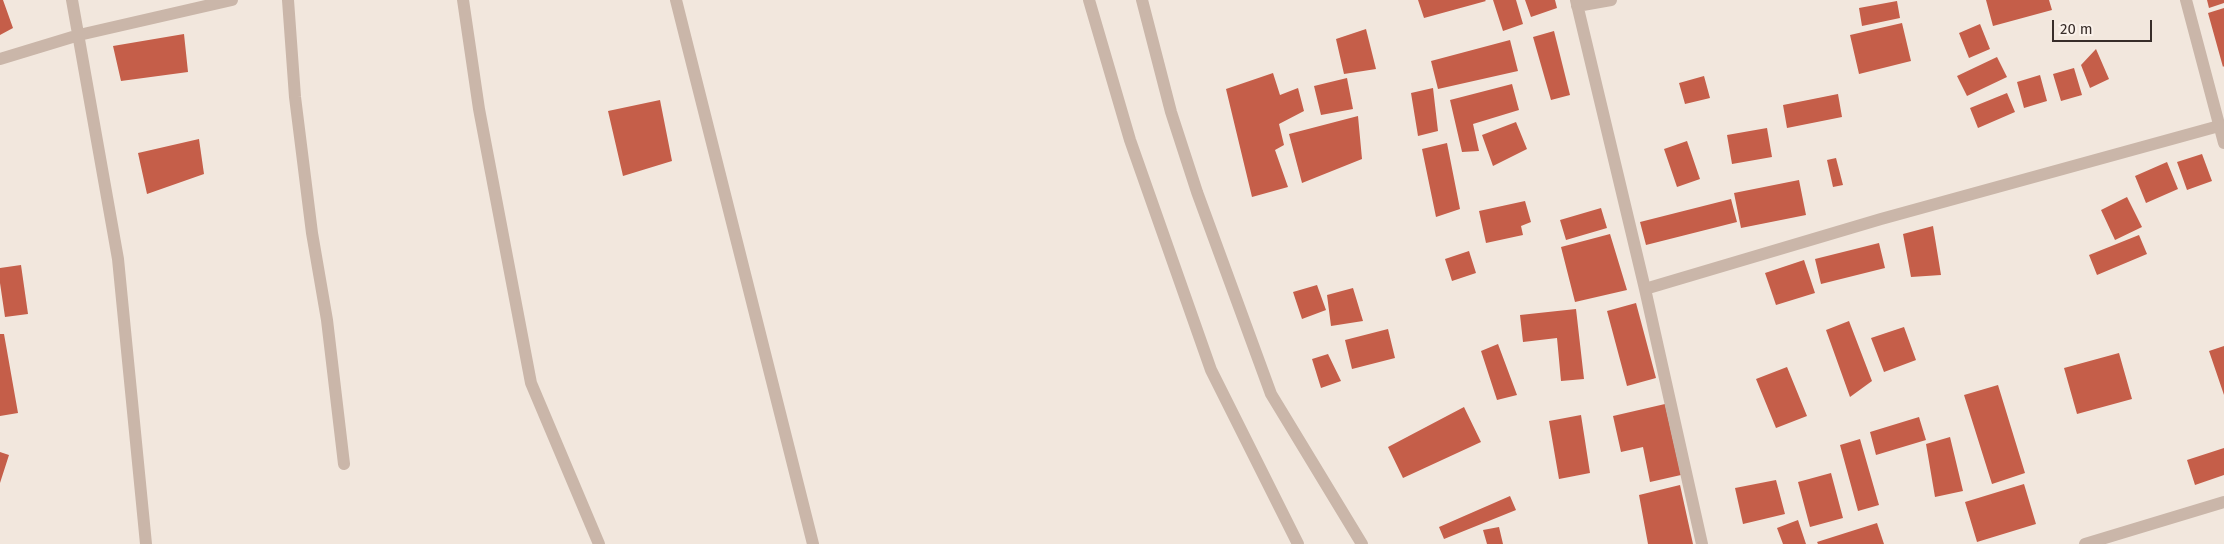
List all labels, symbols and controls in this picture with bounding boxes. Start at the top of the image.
scale bar [2054,10,2154,42]
text: 20 m [2060,20,2093,38]

